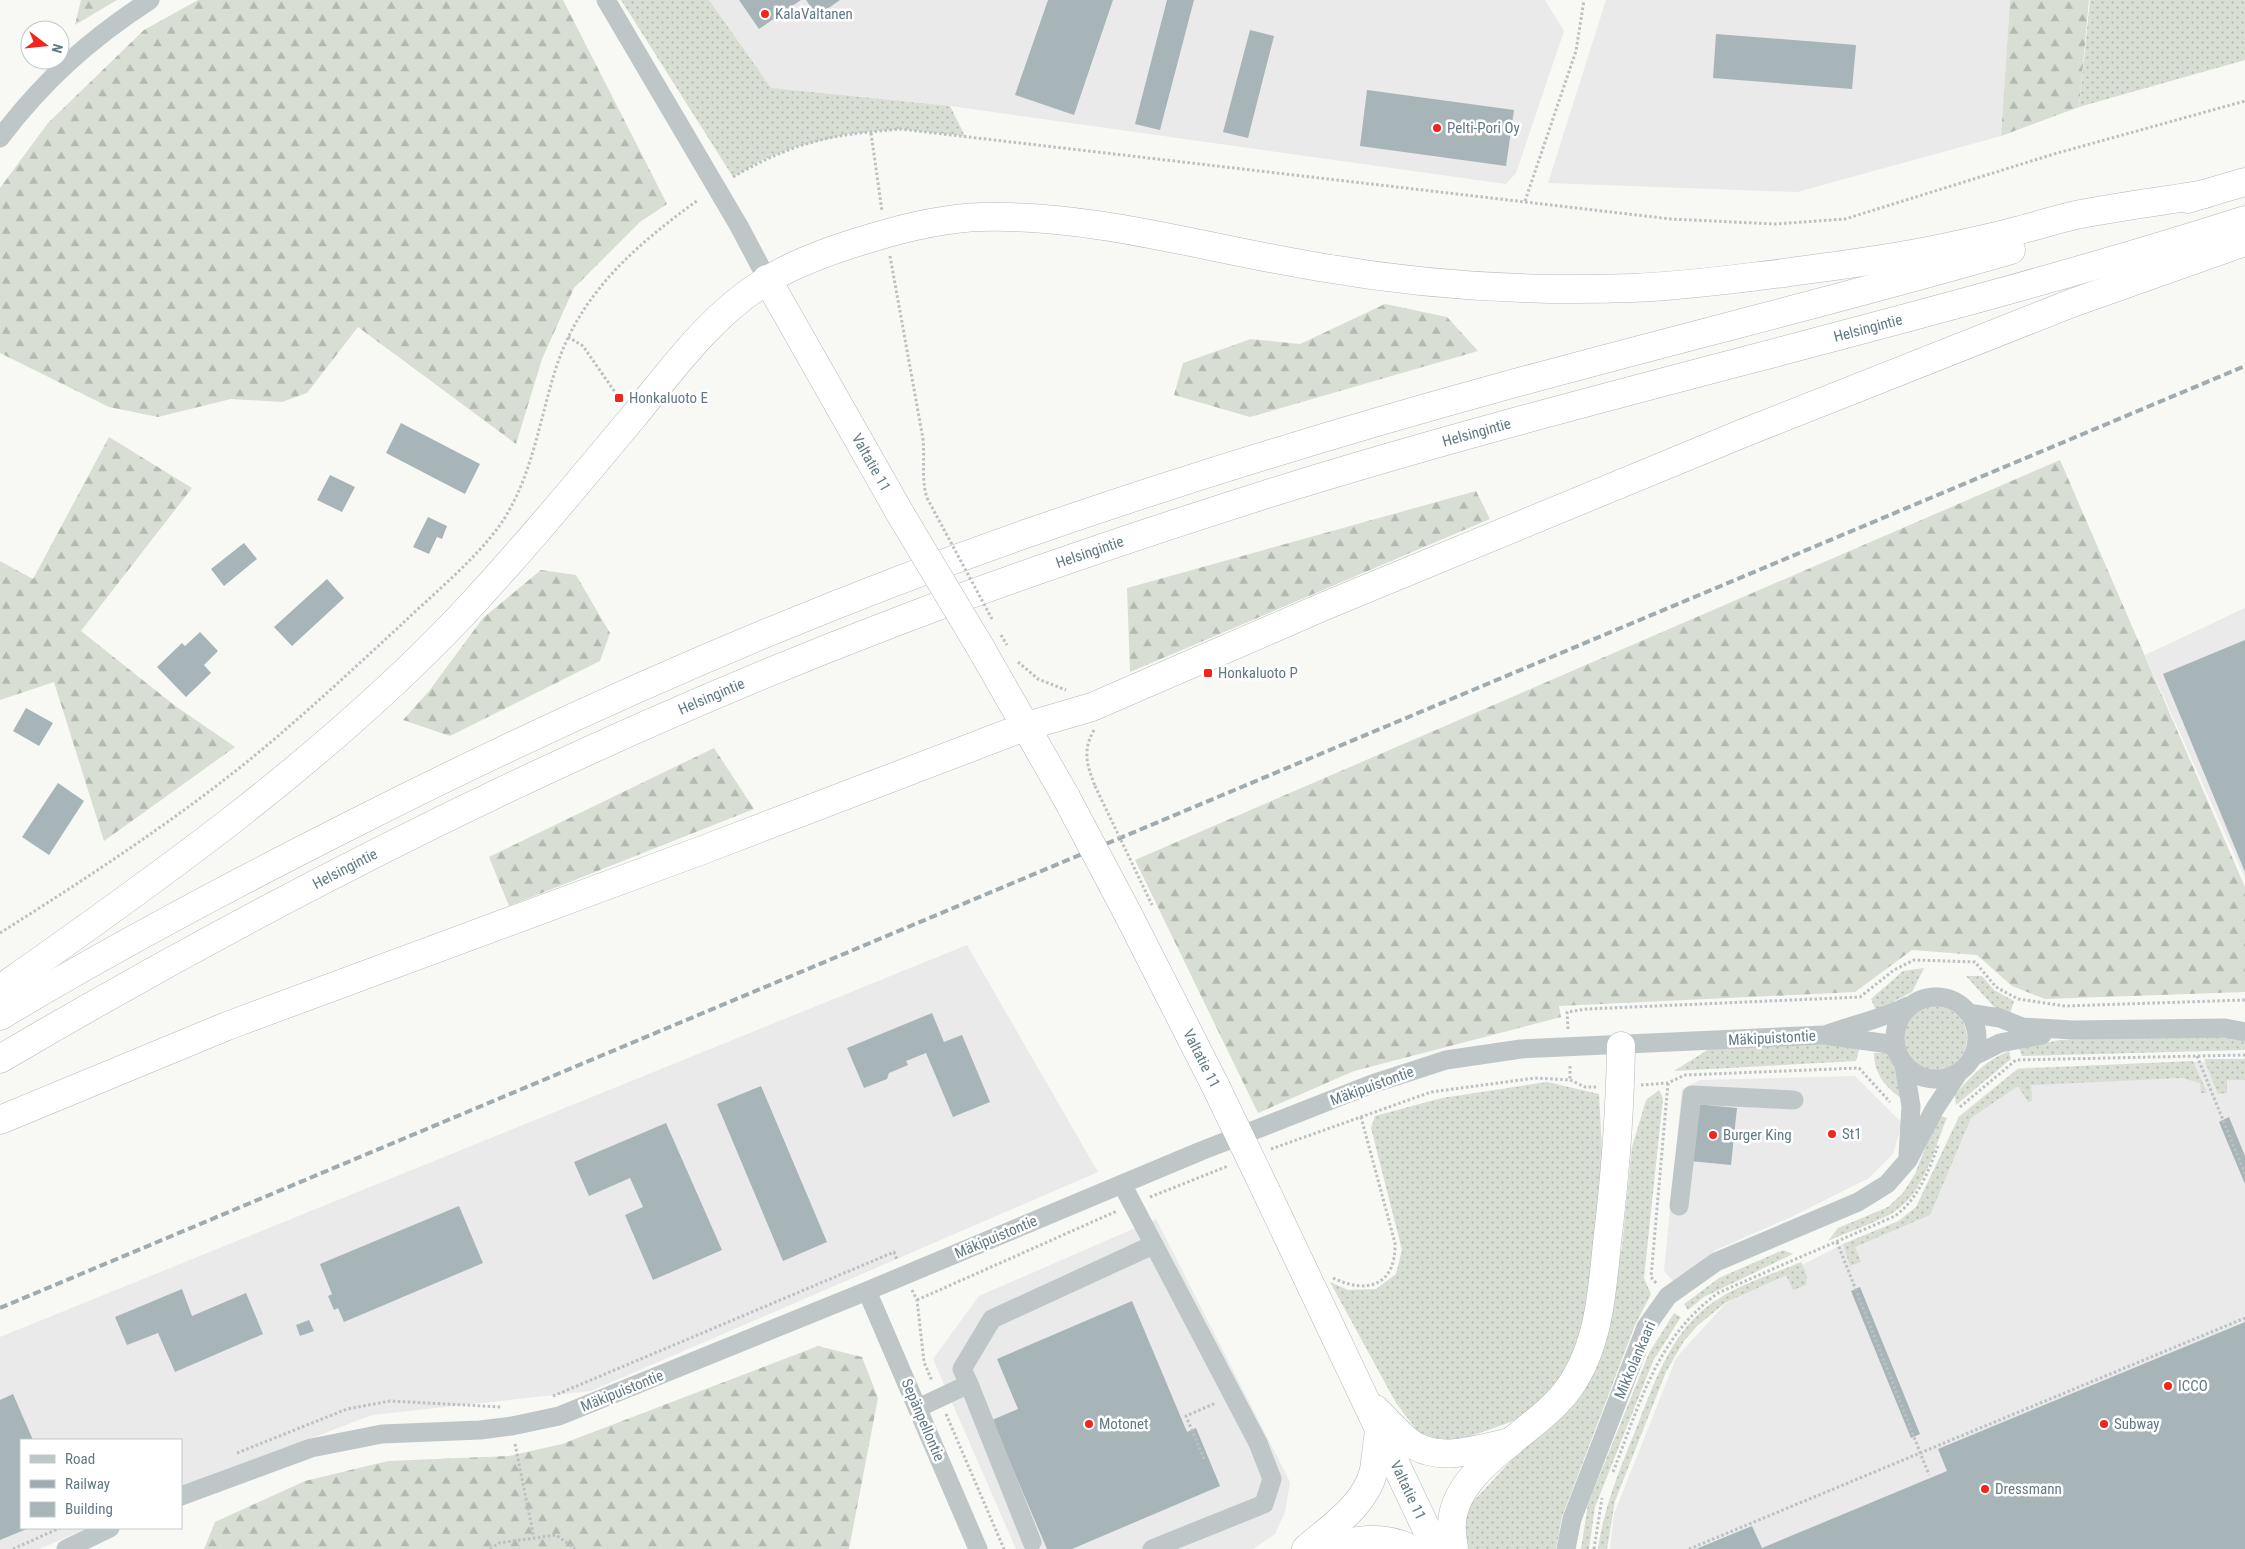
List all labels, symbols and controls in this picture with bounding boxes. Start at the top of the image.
place label: KalaValtanen [775,5,853,23]
marker: KalaValtanen [759,8,771,20]
north arrow [20,20,70,70]
text: N [49,42,66,55]
place label: Pelti-Pori Oy [1447,119,1520,137]
marker: Pelti-Pori Oy [1431,122,1443,134]
street label: Helsingintie [1832,310,1904,346]
place label: Honkaluoto E [629,389,708,407]
marker: Honkaluoto E [613,392,625,404]
street label: Helsingintie [1440,414,1513,451]
street label: Valtatie 11 [848,430,895,495]
street label: Helsingintie [1054,532,1126,572]
place label: Honkaluoto P [1218,664,1298,682]
marker: Honkaluoto P [1202,667,1214,679]
street label: Helsingintie [676,674,747,719]
street label: Helsingintie [310,845,380,893]
street label: Valtatie 11 [1179,1026,1224,1091]
street label: Mäkipuistontie [1728,1027,1816,1049]
street label: Mäkipuistontie [1328,1063,1416,1109]
place label: St1 [1842,1125,1862,1143]
place label: Burger King [1723,1126,1792,1144]
marker: St1 [1826,1128,1838,1140]
marker: Burger King [1707,1129,1719,1141]
street label: Mäkipuistontie [952,1212,1040,1262]
street label: Mikkolankaari [1611,1318,1659,1402]
street label: Mäkipuistontie [578,1366,666,1416]
street label: Sepänpellontie [898,1376,948,1464]
place label: ICCO [2178,1377,2208,1395]
marker: ICCO [2162,1380,2174,1392]
place label: Motonet [1099,1415,1148,1433]
place label: Subway [2114,1415,2160,1433]
marker: Motonet [1083,1418,1095,1430]
marker: Subway [2098,1418,2110,1430]
legend [20,1439,182,1529]
text: Road [65,1450,95,1468]
street label: Valtatie 11 [1386,1458,1430,1523]
text: Railway [65,1475,110,1493]
place label: Dressmann [1995,1480,2062,1498]
marker: Dressmann [1979,1483,1991,1495]
text: Building [65,1500,113,1518]

